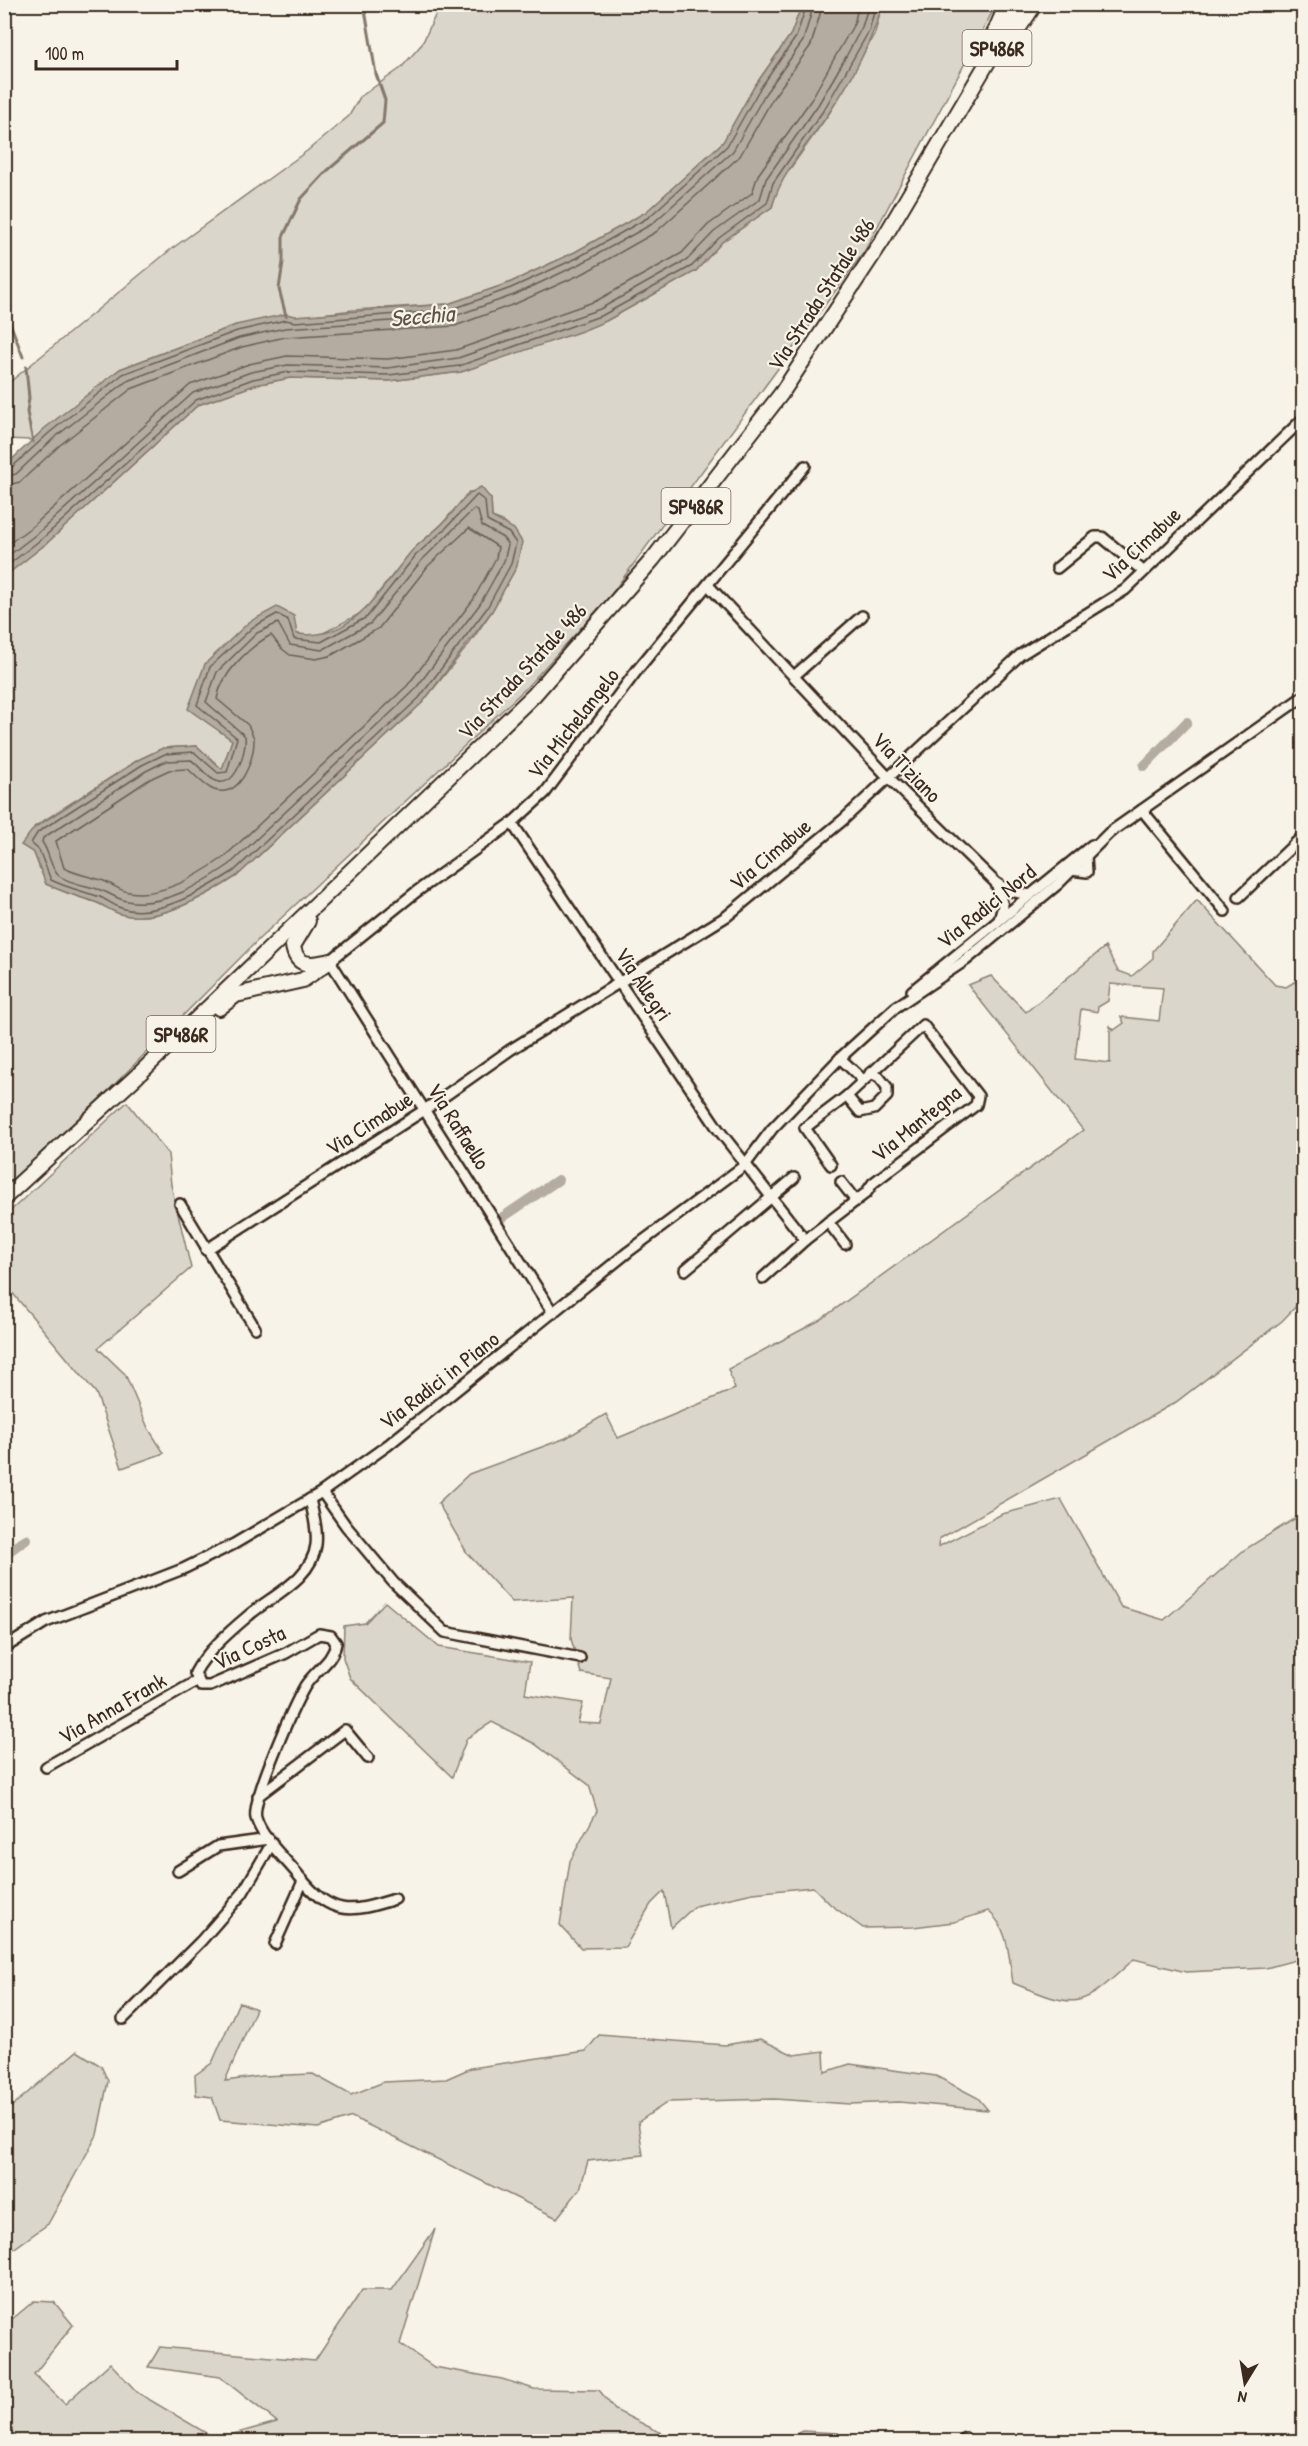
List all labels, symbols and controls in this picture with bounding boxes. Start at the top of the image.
road number: SP486R [962,30,1032,66]
scale bar [36,33,177,71]
text: 100 m [45,41,84,66]
street label: Via Strada Statale 486 [760,212,882,376]
water label: Secchia [389,296,458,334]
road number: SP486R [662,488,730,524]
street label: Via Cimabue [1095,499,1187,588]
street label: Via Strada Statale 486 [451,596,593,746]
street label: Via Michelangelo [520,661,626,785]
street label: Via Tiziano [866,725,948,809]
street label: Via Cimabue [723,811,817,897]
street label: Via Radici Nord [930,857,1042,955]
street label: Via Allegri [608,941,680,1027]
road number: SP486R [146,1016,216,1052]
street label: Via Raffaello [421,1077,497,1175]
street label: Via Mantegna [865,1077,967,1168]
street label: Via Cimabue [320,1084,419,1162]
street label: Via Radici in Piano [373,1324,505,1436]
street label: Via Costa [208,1617,290,1677]
street label: Via Anna Frank [53,1665,171,1751]
north arrow [1215,2353,1275,2413]
text: N [1235,2386,1248,2409]

